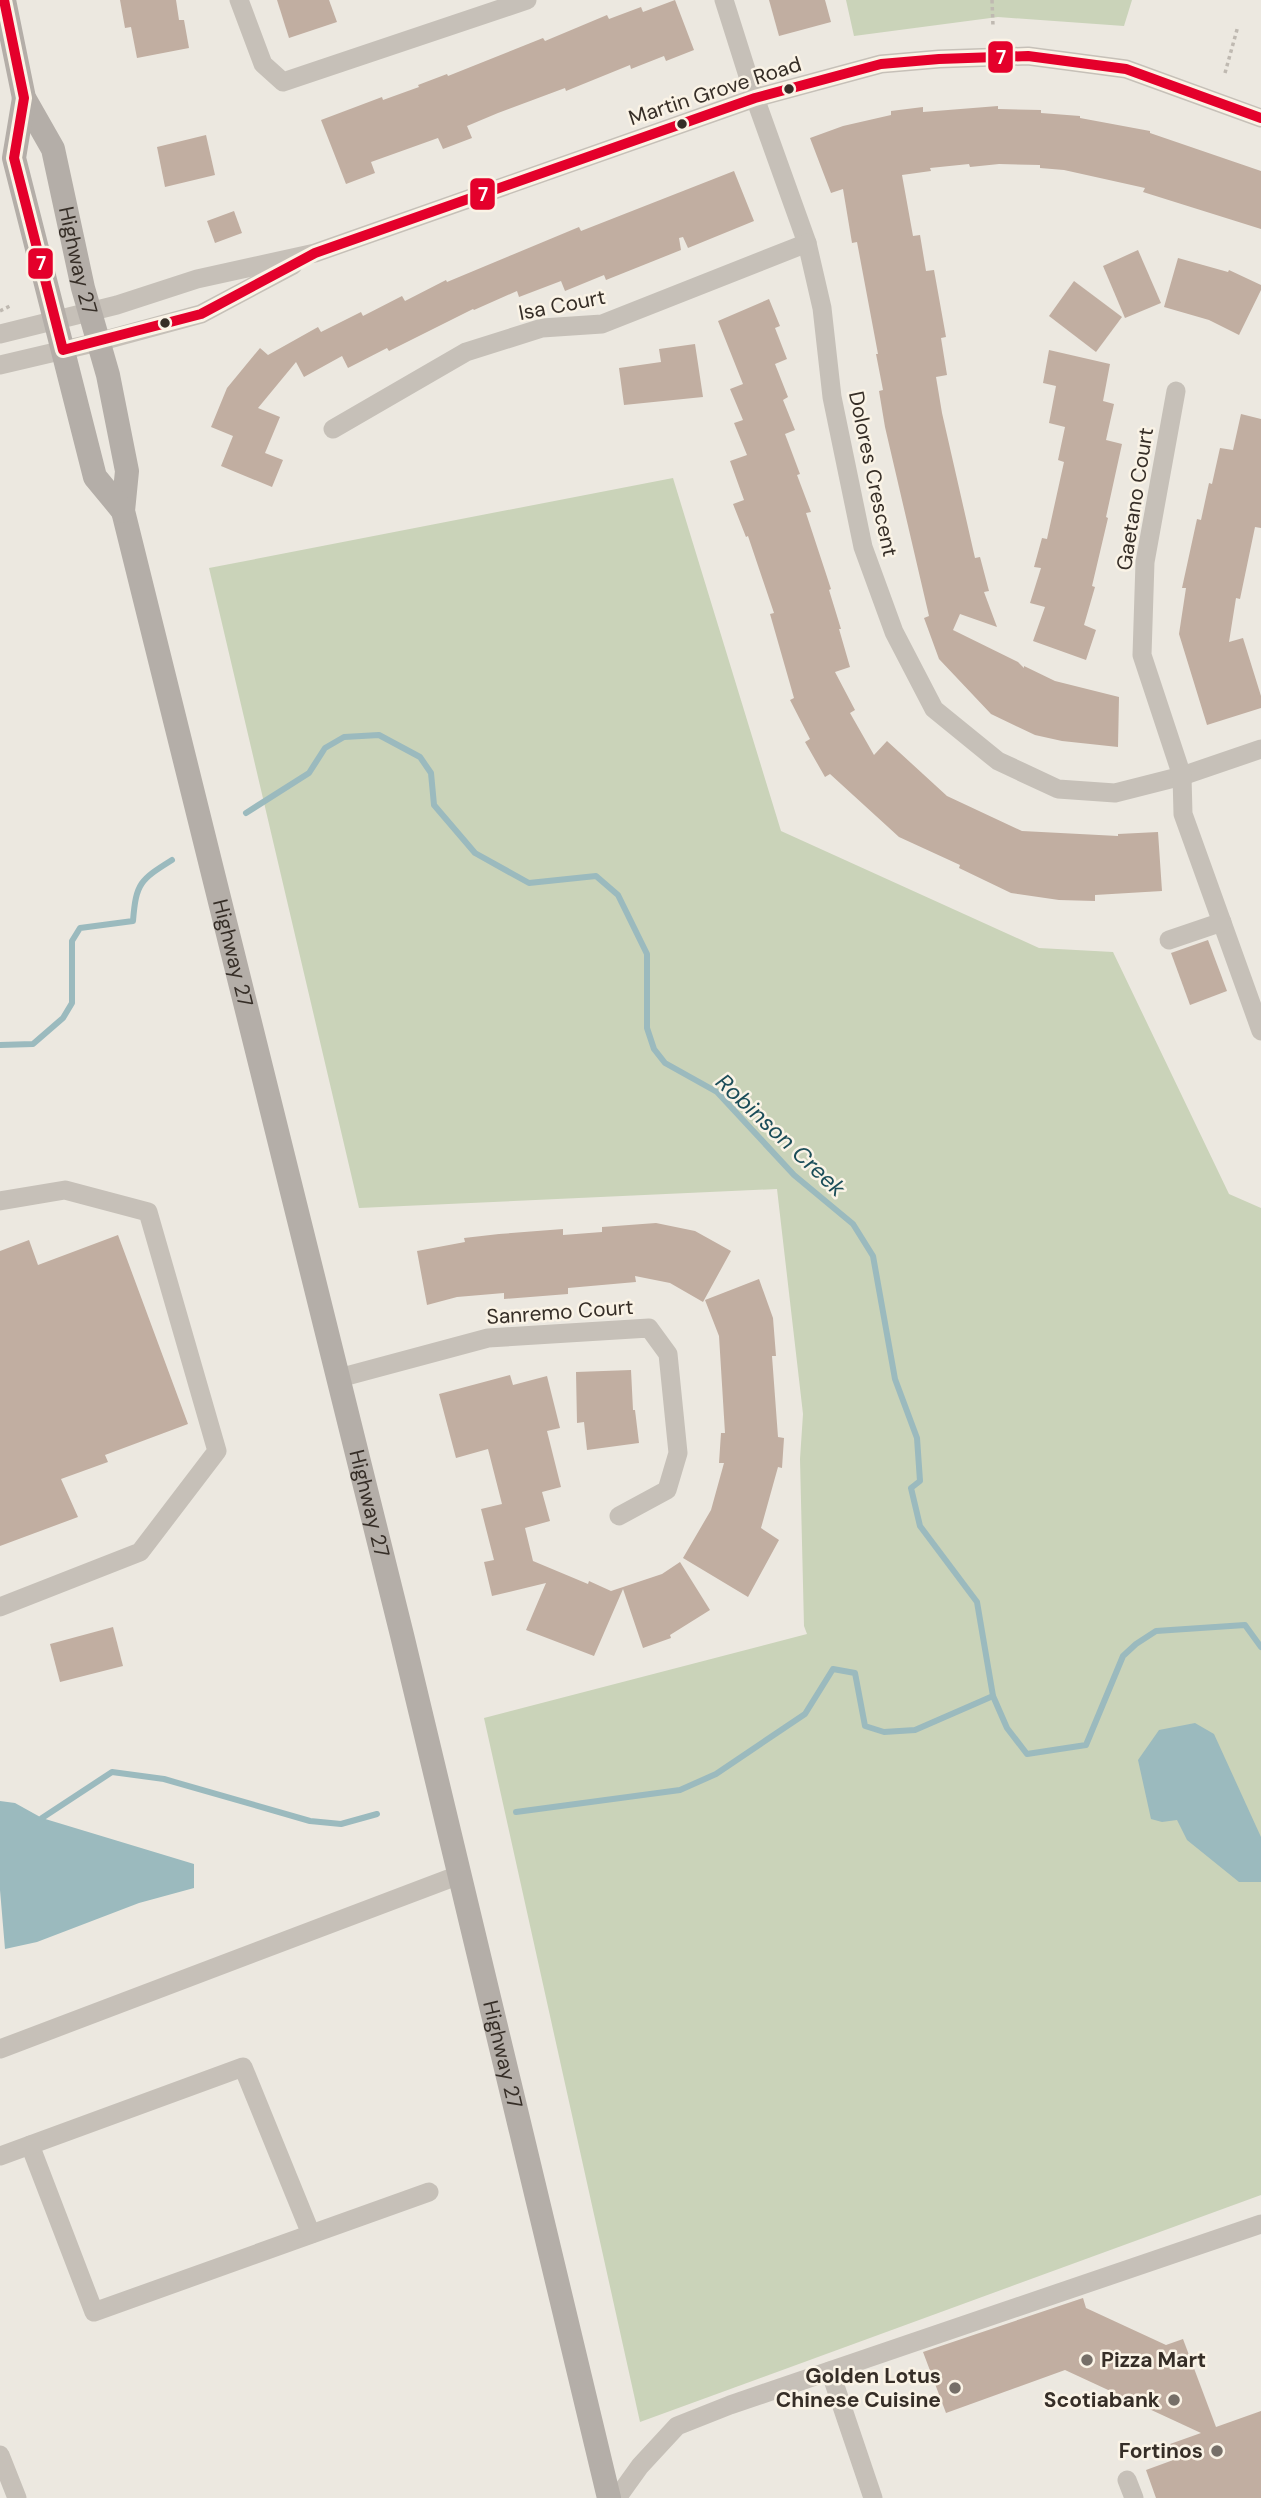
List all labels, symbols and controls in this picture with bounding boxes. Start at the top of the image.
line badge: 7 [987,40,1014,74]
text: 7 [996,45,1006,70]
street label: Martin Grove Road [625,50,805,132]
unlabelled marker [782,82,796,96]
unlabelled marker [675,117,689,131]
line badge: 7 [469,177,496,211]
text: 7 [478,182,488,207]
street label: Highway 27 [52,204,104,318]
line badge: 7 [27,247,54,280]
text: 7 [36,251,46,276]
street label: Isa Court [516,283,608,327]
unlabelled marker [158,316,172,330]
street label: Dolores Crescent [842,389,904,559]
street label: Gaetano Court [1110,426,1160,572]
street label: Highway 27 [206,896,260,1010]
water label: Robinson Creek [710,1067,853,1203]
street label: Sanremo Court [486,1293,634,1331]
street label: Highway 27 [342,1447,396,1560]
street label: Highway 27 [476,1998,529,2111]
place label: Pizza Mart [1101,2346,1206,2374]
marker: Pizza Mart [1079,2352,1095,2368]
place label: Golden Lotus Chinese Cuisine [776,2362,941,2414]
marker: Golden Lotus Chinese Cuisine [947,2380,963,2396]
place label: Scotiabank [1044,2386,1160,2414]
marker: Scotiabank [1166,2392,1182,2408]
place label: Fortinos [1119,2437,1203,2465]
marker: Fortinos [1209,2443,1225,2459]

